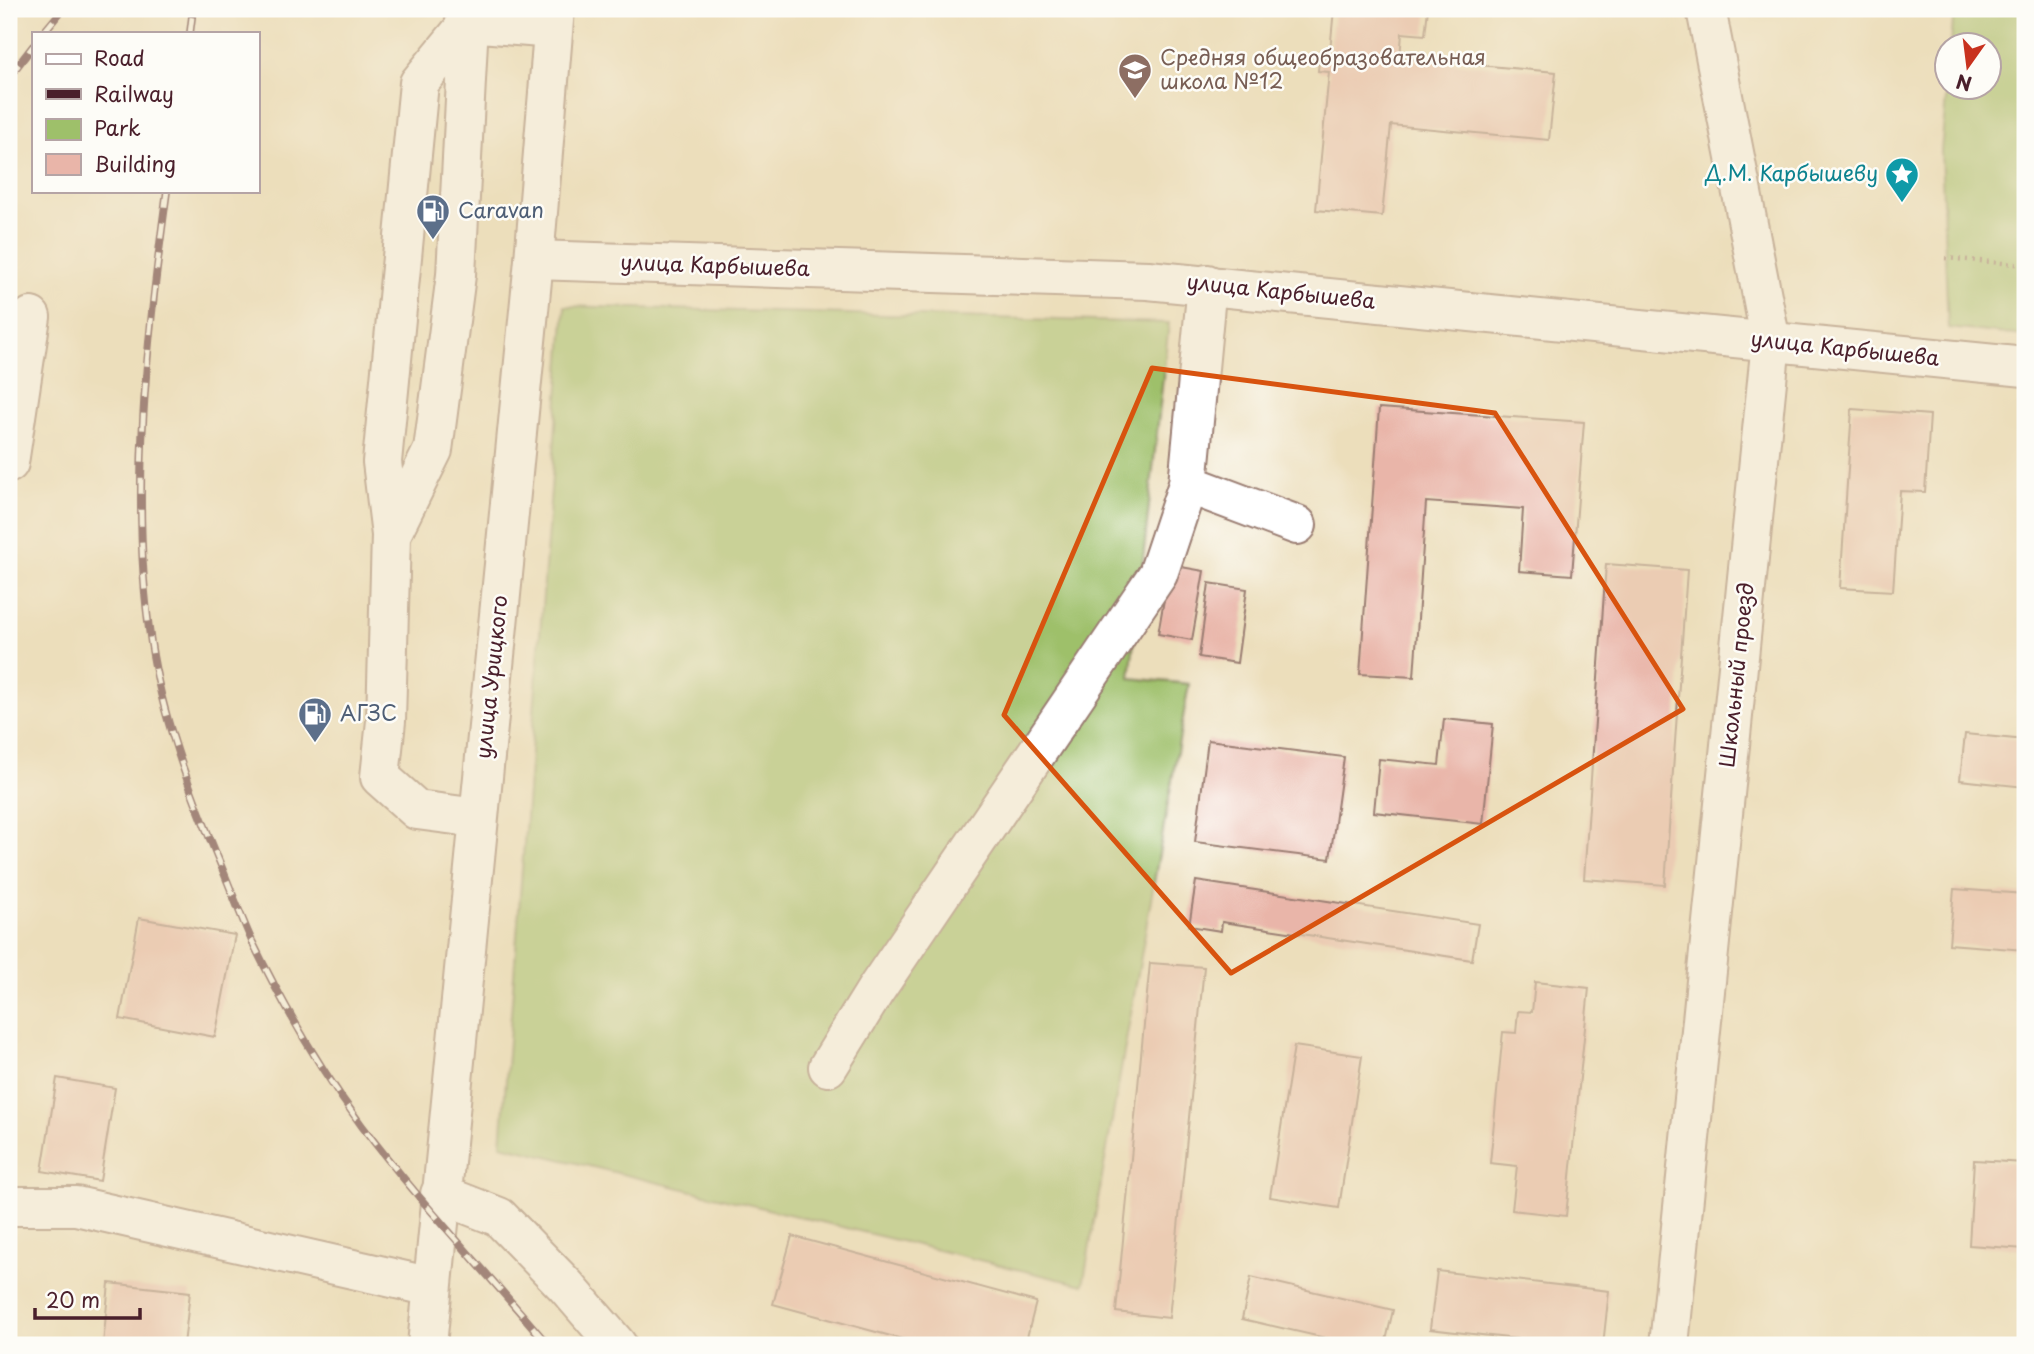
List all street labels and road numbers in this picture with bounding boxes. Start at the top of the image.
street label: улица Карбышева [620,245,810,283]
street label: улица Карбышева [1185,264,1377,316]
street label: улица Карбышева [1749,321,1941,373]
street label: Школьный проезд [1709,581,1761,769]
street label: улица Урицкого [466,593,515,760]

